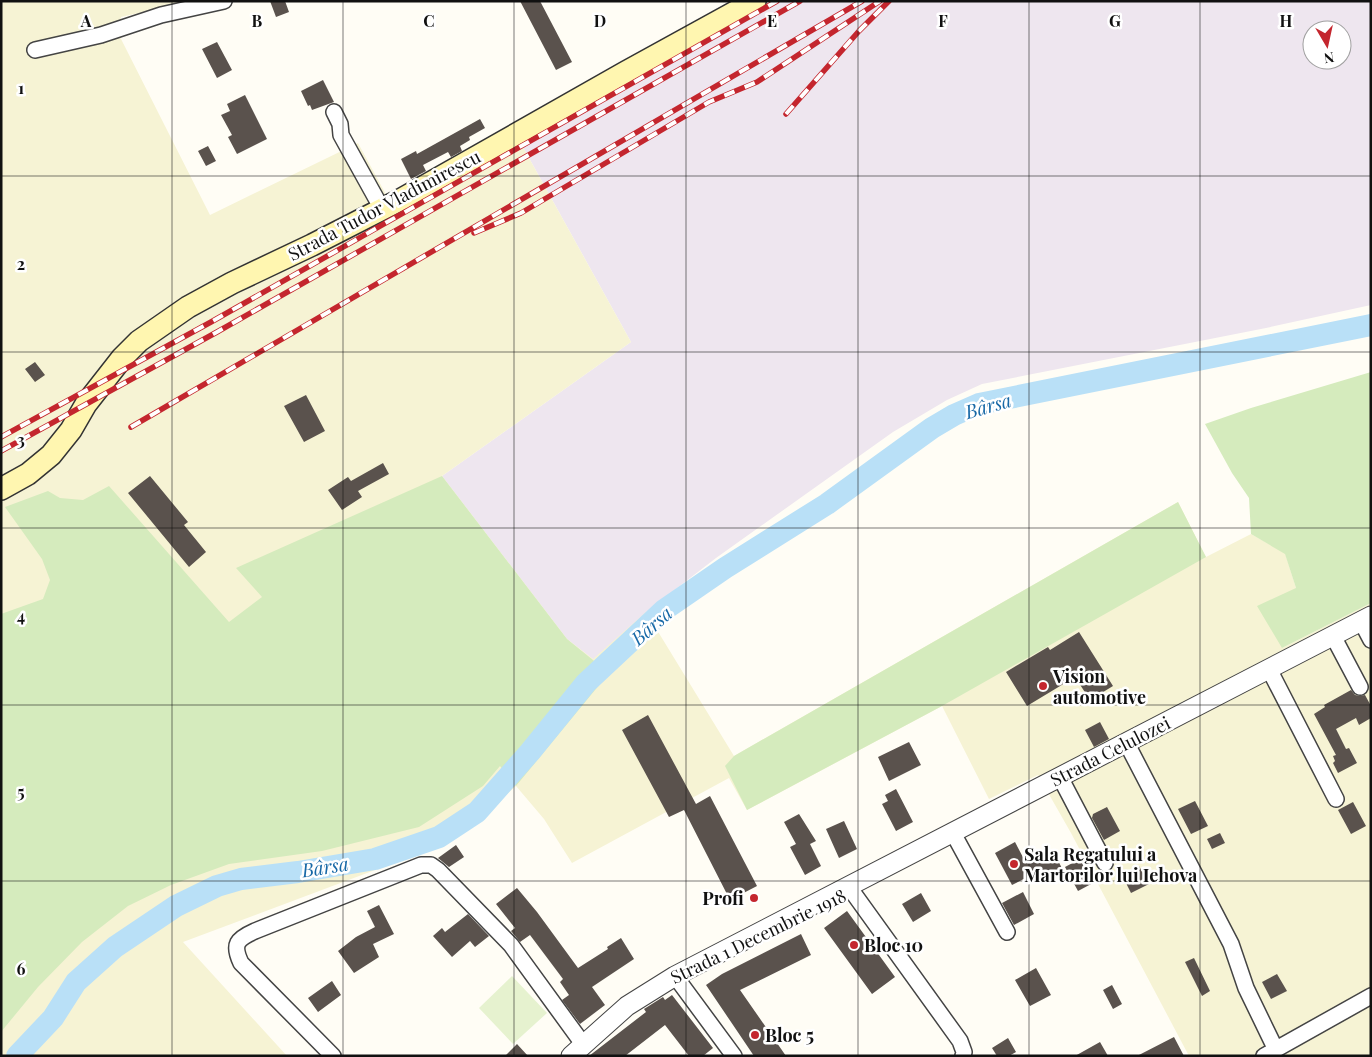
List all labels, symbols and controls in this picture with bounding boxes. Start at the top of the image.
text: A [80,10,92,31]
text: B [252,10,263,31]
text: C [423,10,435,31]
text: D [594,10,606,31]
text: E [767,10,777,31]
text: F [938,10,948,31]
text: G [1109,10,1121,31]
text: H [1280,10,1293,31]
north arrow [1302,20,1352,70]
text: N [1323,48,1336,69]
text: 1 [18,77,24,98]
street label: Strada Tudor Vladimirescu [284,144,485,266]
text: 2 [17,253,25,274]
water label: Bârsa [961,386,1014,424]
text: 3 [17,429,25,450]
water label: Bârsa [624,600,677,651]
text: 4 [17,605,25,626]
place label: Vision automotive [1052,664,1146,709]
marker: Vision automotive [1037,680,1049,692]
street label: Strada Celulozei [1046,710,1174,792]
text: 5 [17,781,25,802]
place label: Sala Regatului a Martorilor lui Iehova [1024,842,1198,887]
water label: Bârsa [299,849,350,883]
marker: Sala Regatului a Martorilor lui Iehova [1008,858,1020,870]
street label: Strada 1 Decembrie 1918 [666,883,850,989]
place label: Profi [702,886,744,910]
marker: Profi [748,892,760,904]
place label: Bloc 10 [864,933,923,957]
marker: Bloc 10 [848,939,860,951]
text: 6 [17,958,26,979]
place label: Bloc 5 [765,1023,814,1047]
marker: Bloc 5 [749,1029,761,1041]

